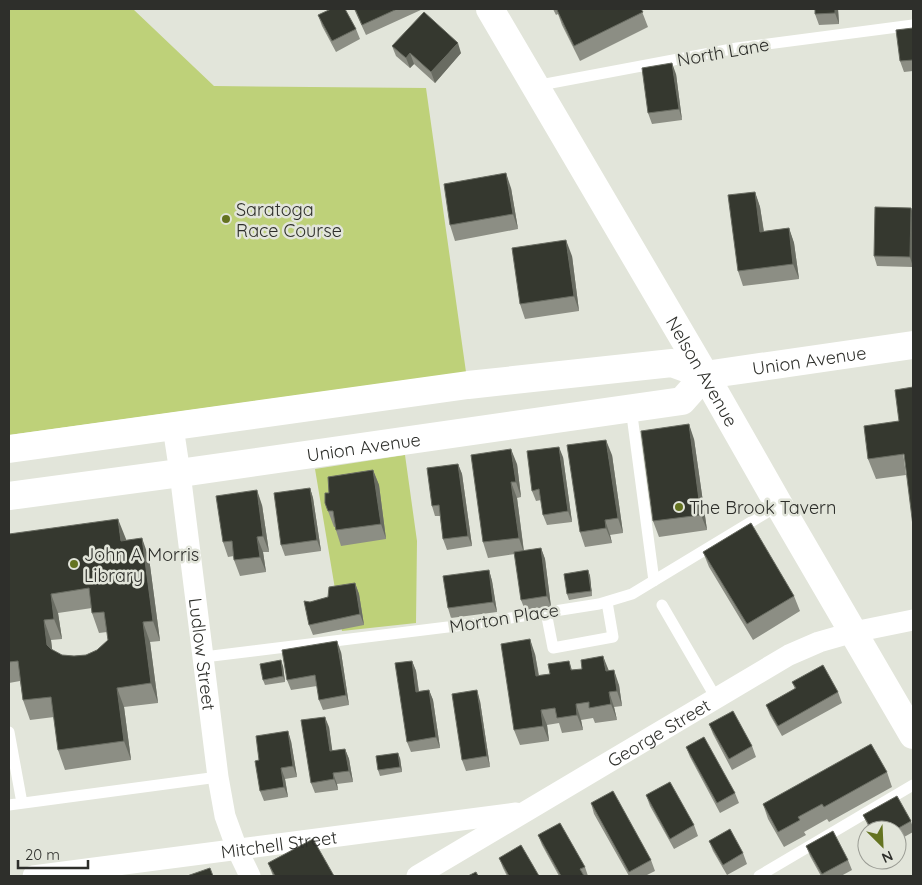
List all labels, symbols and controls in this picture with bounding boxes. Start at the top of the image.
street label: North Lane [675,33,771,71]
place label: Saratoga Race Course [236,198,342,242]
marker: Saratoga Race Course [220,213,232,225]
street label: Nelson Avenue [661,312,743,431]
street label: Union Avenue [751,340,868,380]
street label: Union Avenue [305,427,422,466]
place label: The Brook Tavern [689,496,836,519]
marker: The Brook Tavern [673,501,685,513]
place label: John A Morris Library [84,543,199,587]
marker: John A Morris Library [68,558,80,570]
street label: Ludlow Street [184,596,221,712]
street label: Morton Place [448,598,560,638]
street label: George Street [603,693,714,772]
north arrow [857,820,907,870]
street label: Mitchell Street [219,825,338,863]
scale bar [18,838,88,870]
text: 20 m [25,845,60,864]
text: N [879,847,896,867]

